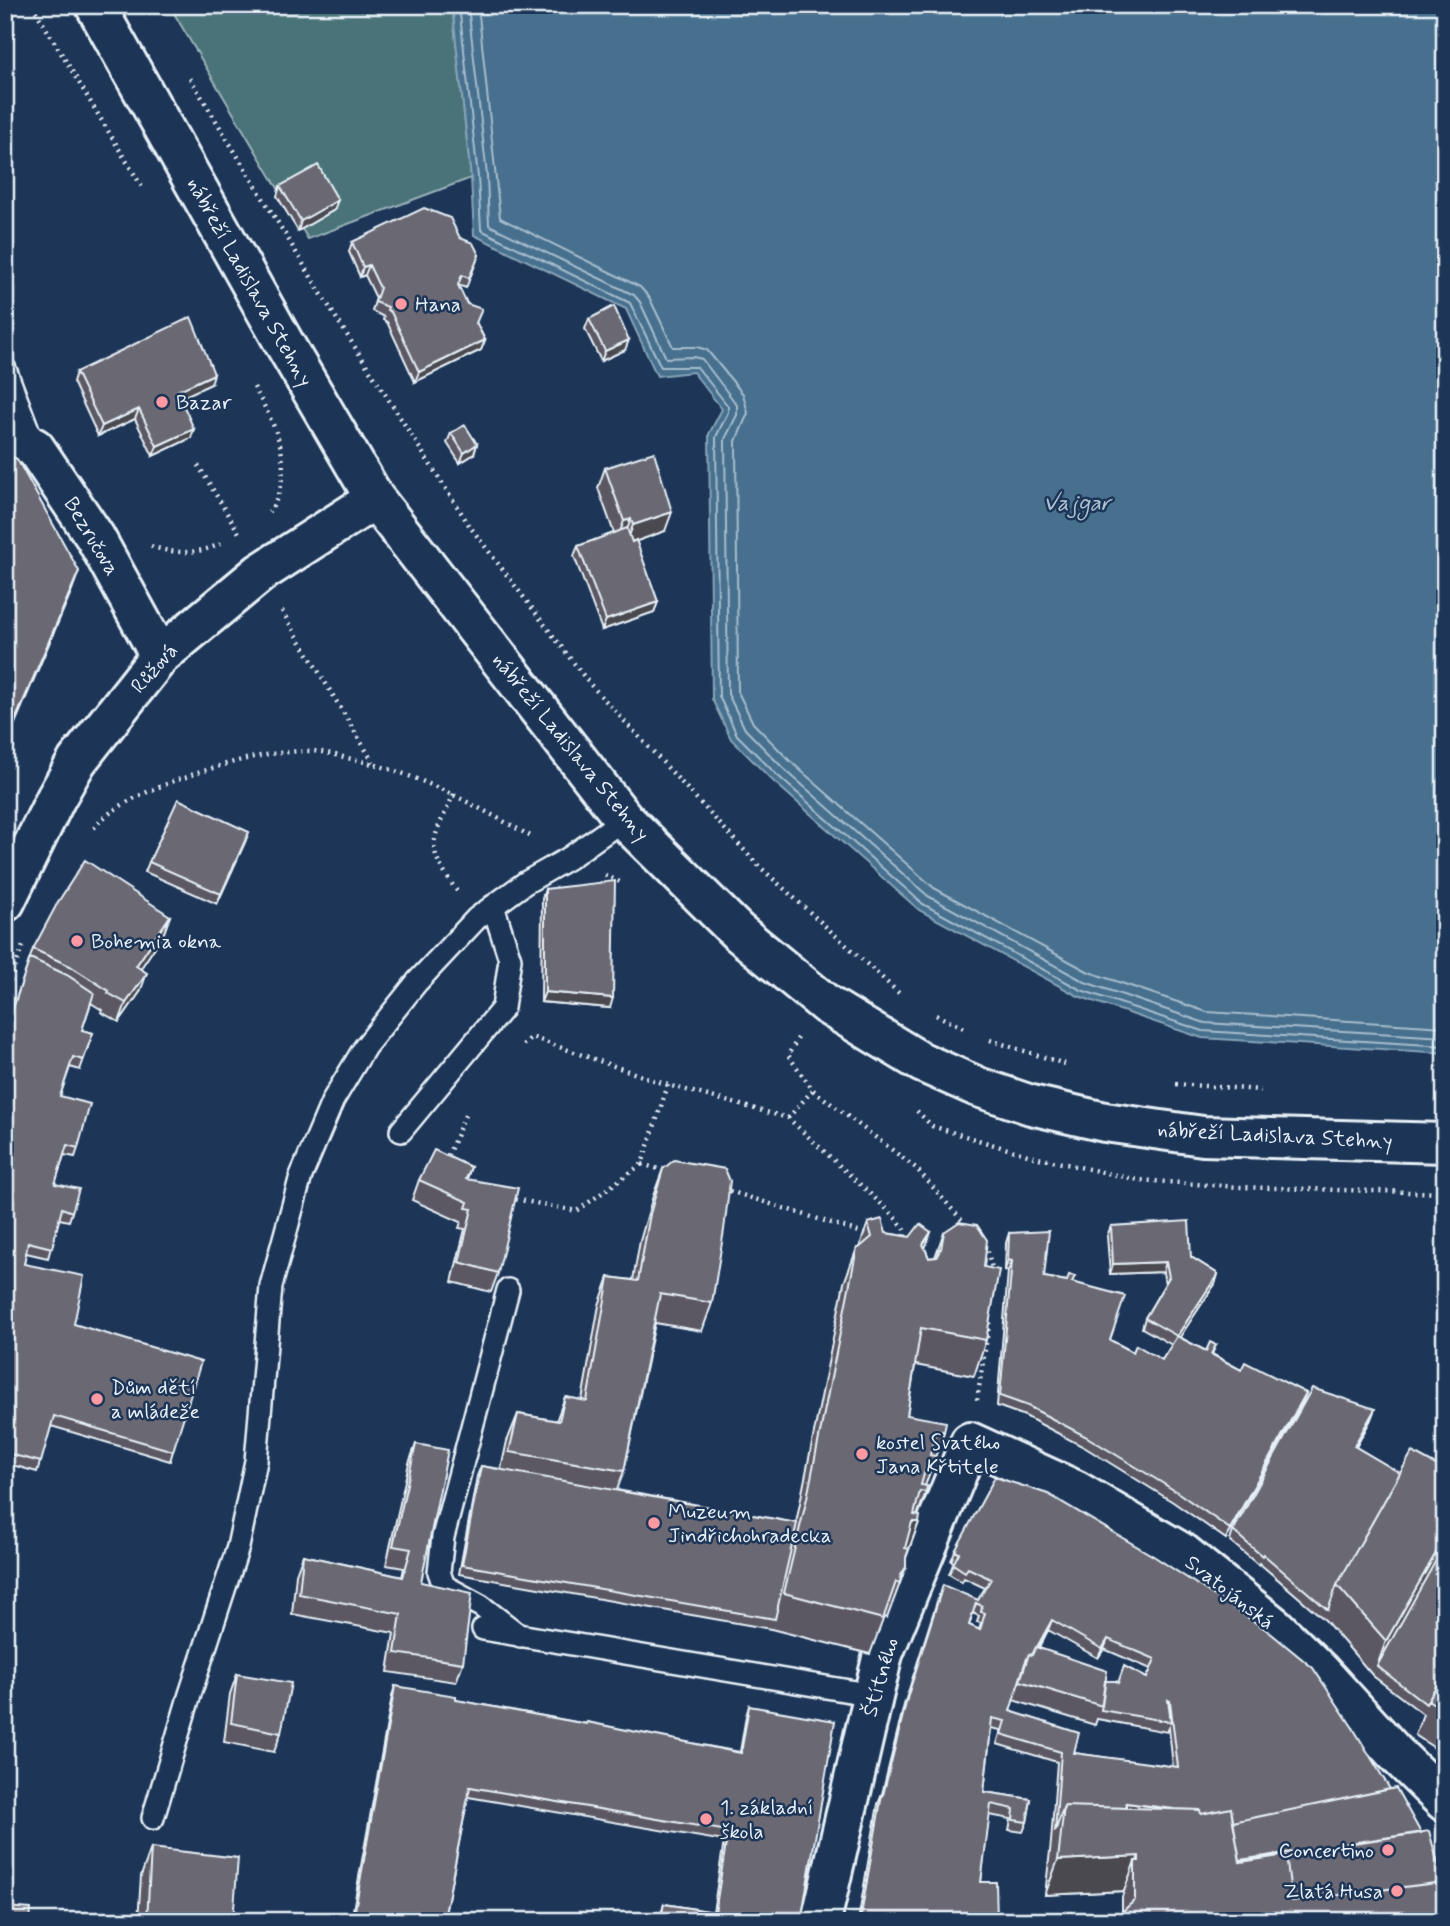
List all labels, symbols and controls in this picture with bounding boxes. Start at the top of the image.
street label: nábřeží Ladislava Stehny [180,173,318,392]
place label: Hana [415,291,461,319]
marker: Hana [393,296,409,312]
place label: Bazar [176,389,232,417]
marker: Bazar [154,394,170,410]
water label: Vajgar [1043,489,1113,521]
street label: Bezručova [57,492,126,581]
street label: Růžová [125,638,185,700]
street label: nábřeží Ladislava Stehny [485,647,655,848]
place label: Bohemia okna [91,928,221,956]
marker: Bohemia okna [69,933,85,949]
street label: nábřeží Ladislava Stehny [1157,1116,1393,1156]
place label: Dům dětí a mládeže [111,1374,200,1426]
marker: Dům dětí a mládeže [89,1391,105,1407]
place label: kostel Svatého Jana Křtitele [876,1429,1000,1481]
marker: kostel Svatého Jana Křtitele [854,1446,870,1462]
place label: Muzeum Jindřichohradecka [668,1498,832,1550]
marker: Muzeum Jindřichohradecka [646,1515,662,1531]
street label: Svatojánská [1179,1549,1280,1637]
street label: Štítného [856,1634,906,1720]
place label: 1. základní škola [720,1794,814,1846]
marker: 1. základní škola [698,1811,714,1827]
place label: Concertino [1279,1837,1374,1865]
marker: Concertino [1380,1842,1396,1858]
place label: Zlatá Husa [1283,1878,1383,1906]
marker: Zlatá Husa [1389,1883,1405,1899]

